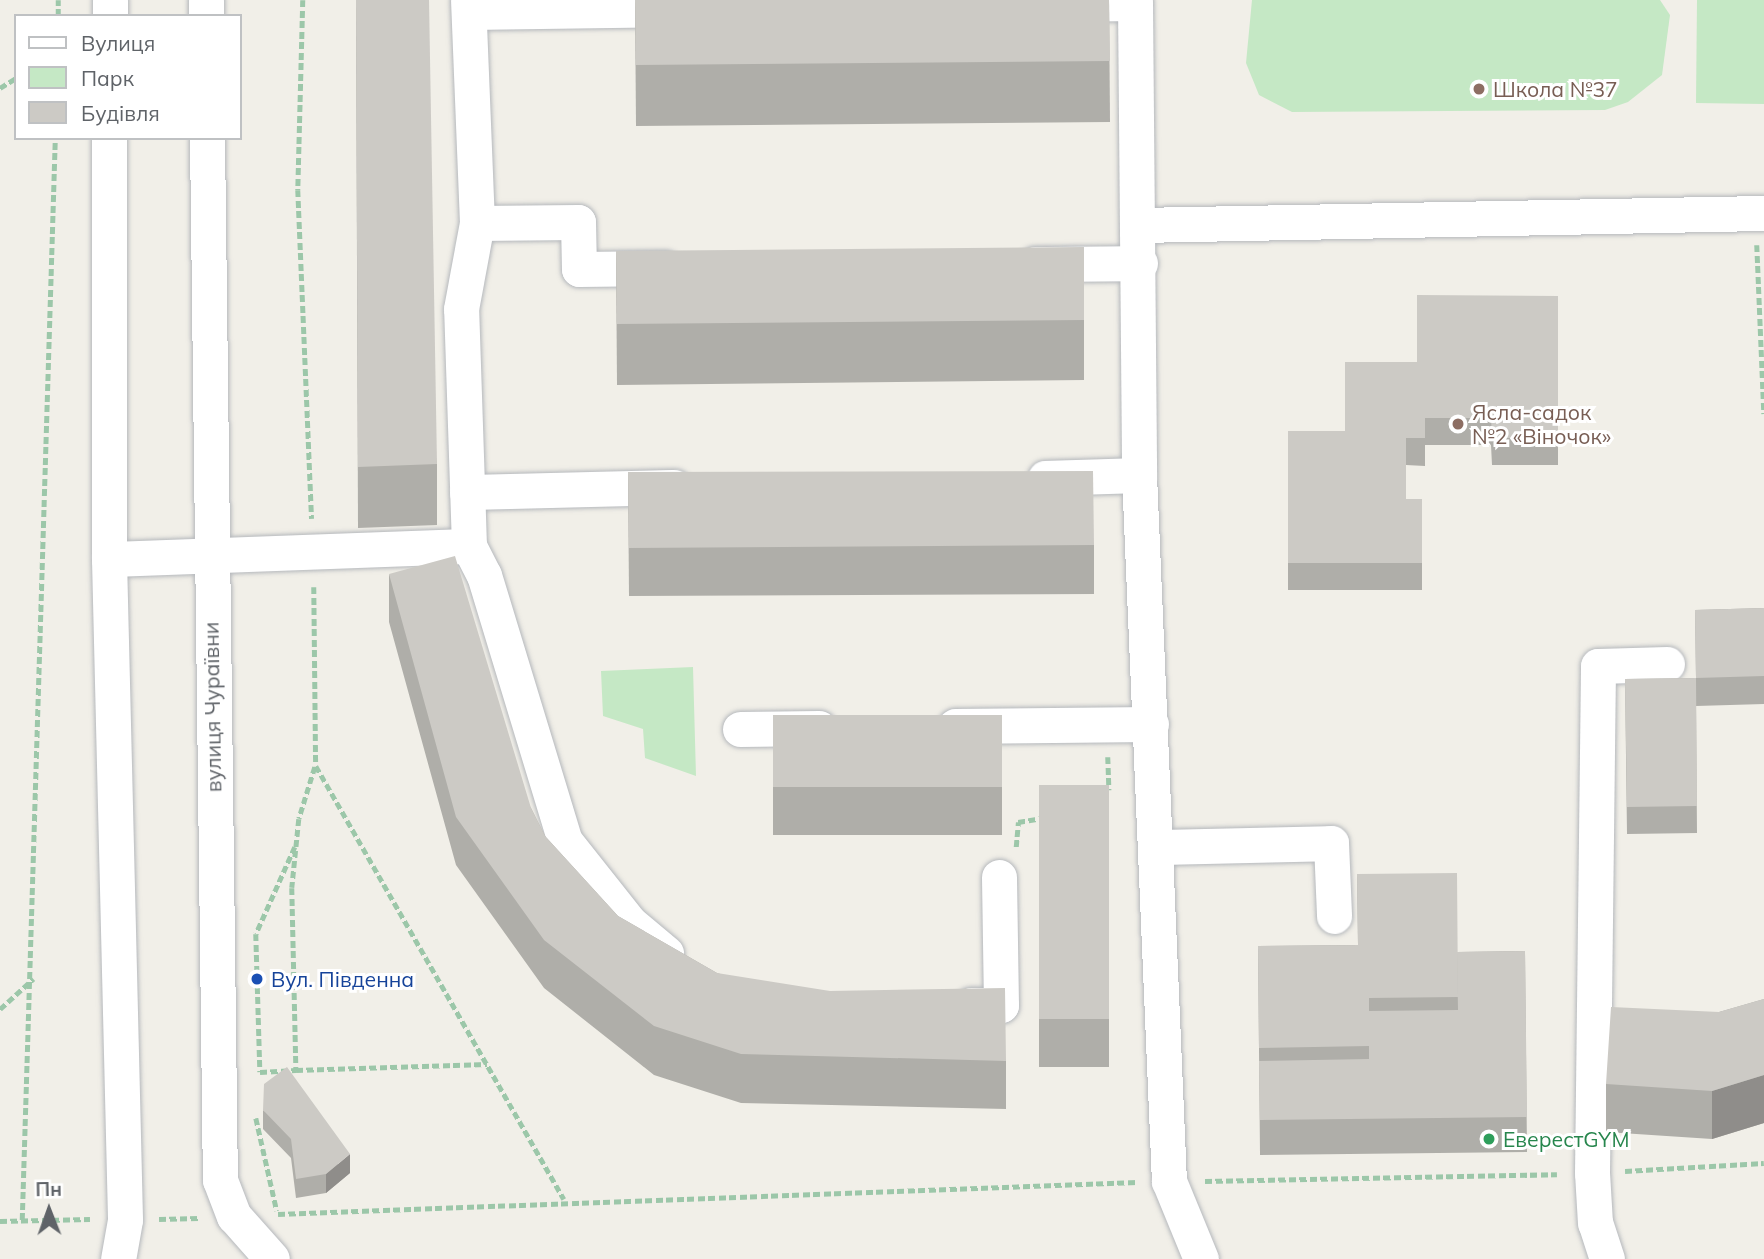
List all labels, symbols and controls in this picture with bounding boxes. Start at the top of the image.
legend [14,14,242,140]
text: Вулиця [81,30,155,56]
text: Парк [81,65,134,91]
place label: Школа №37 [1493,76,1618,102]
marker: Школа №37 [1471,81,1487,97]
text: Будівля [81,100,160,126]
place label: Ясла-садок №2 «Віночок» [1472,399,1611,449]
marker: Ясла-садок №2 «Віночок» [1450,416,1466,432]
street label: вулиця Чураївни [198,621,226,793]
place label: Вул. Південна [271,966,414,992]
marker: Вул. Південна [249,971,265,987]
place label: ЕверестGYM [1503,1126,1629,1152]
marker: ЕверестGYM [1481,1131,1497,1147]
north arrow [14,1175,84,1245]
text: Пн [35,1177,62,1201]

